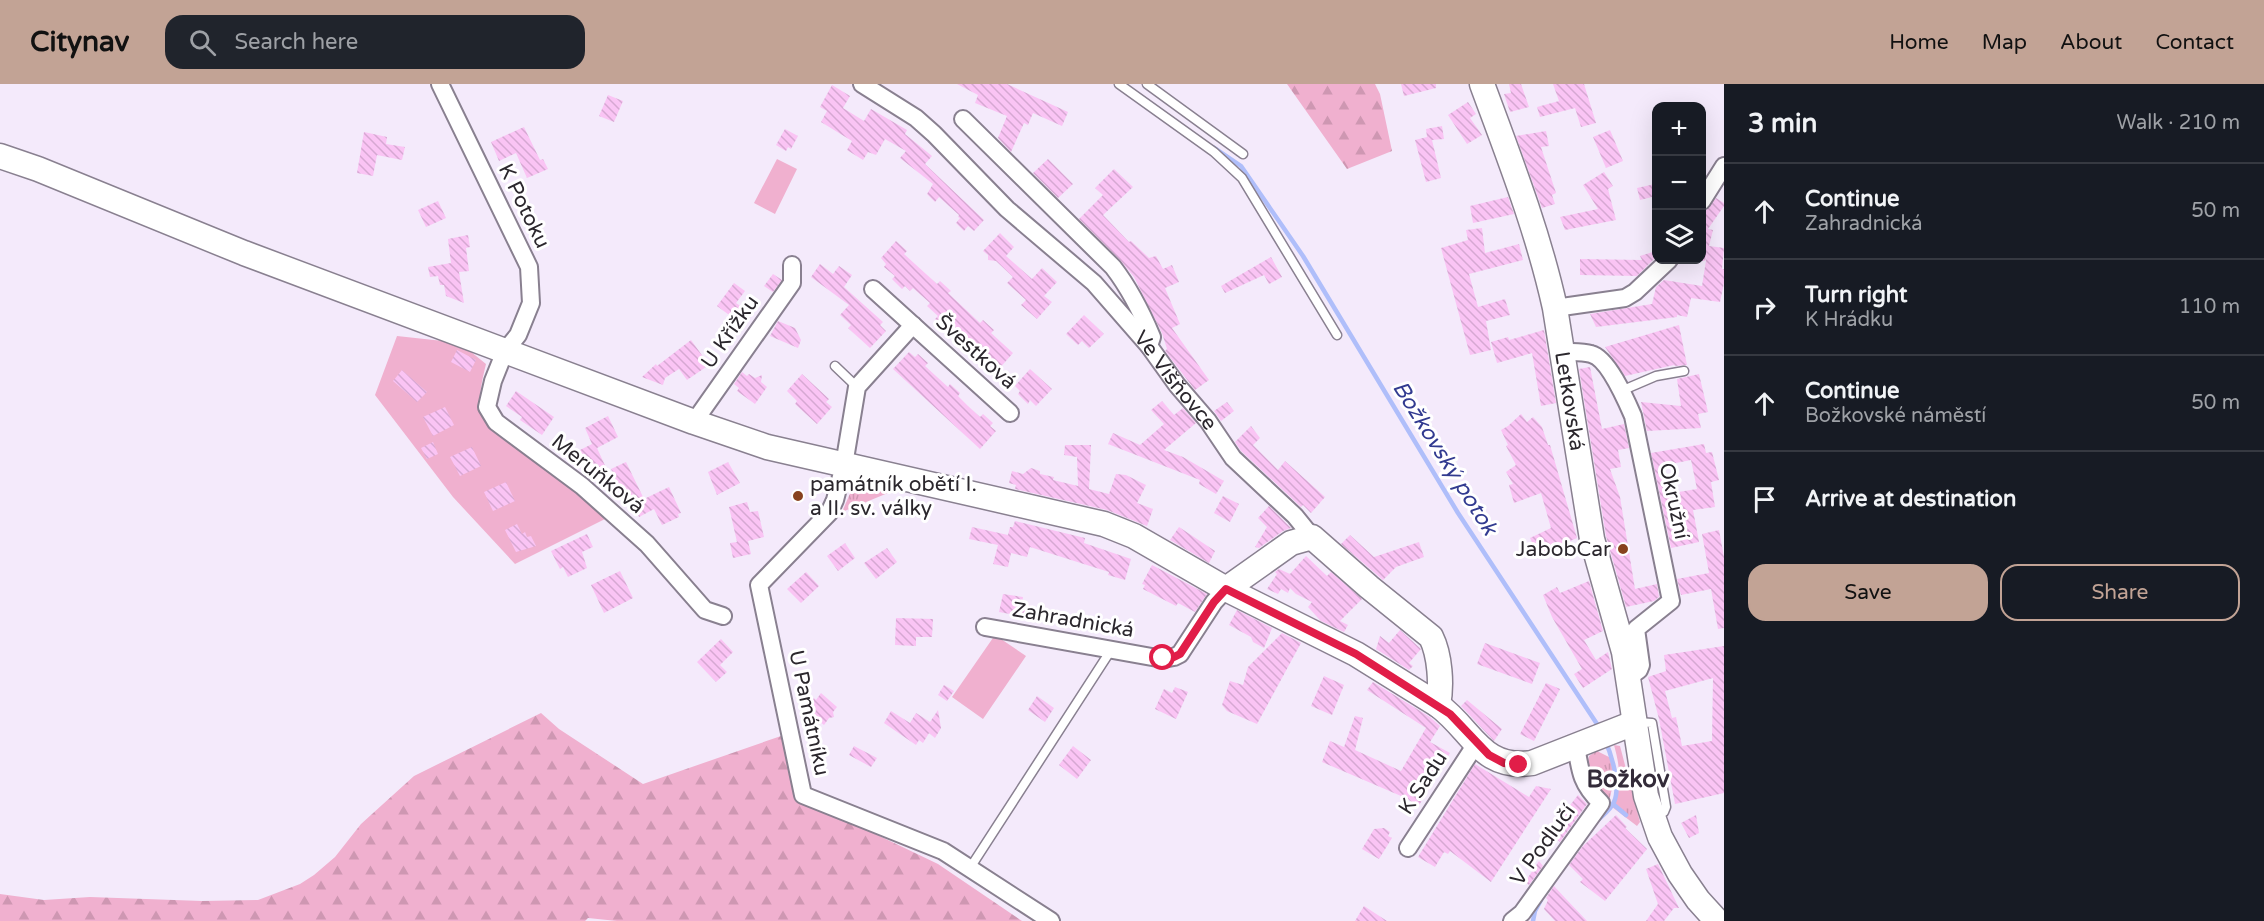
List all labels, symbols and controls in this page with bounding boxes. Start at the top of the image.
search box [165,15,585,69]
text: Citynav [30,25,129,59]
icon: search [186,26,219,59]
text: Search here [234,29,358,55]
text: Home [1889,30,1949,55]
text: Map [1982,30,2027,55]
text: About [2060,30,2122,55]
text: Contact [2155,30,2234,55]
map controls [1652,102,1706,264]
button: + [1652,102,1706,156]
text: 3 min [1748,108,1817,139]
text: Walk · 210 m [2117,111,2240,135]
button: − [1652,156,1706,210]
street label: K Potoku [493,160,555,252]
text: Continue [1805,186,1900,212]
icon: ahead [1748,195,1781,228]
text: 50 m [2191,199,2240,223]
button: layers [1652,210,1706,264]
text: Zahradnická [1805,212,1922,236]
text: Turn right [1805,282,1907,308]
street label: U Křížku [696,291,764,373]
icon: right [1748,291,1781,324]
text: 110 m [2179,295,2240,319]
text: K Hrádku [1805,308,1893,332]
street label: Švestková [931,309,1021,395]
street label: Ve Višňovce [1129,325,1223,435]
street label: Letkovská [1550,350,1590,452]
water label: Božkovský potok [1387,376,1504,542]
text: Continue [1805,378,1900,404]
icon: ahead [1748,387,1781,420]
text: 50 m [2191,391,2240,415]
text: Božkovské náměstí [1805,404,1986,428]
street label: Meruňková [547,429,649,519]
street label: Okružní [1654,460,1694,542]
place label: památník obětí I. a II. sv. války [810,472,977,521]
icon: arrive [1748,483,1781,516]
text: Arrive at destination [1805,486,2016,512]
marker: památník obětí I. a II. sv. války [791,489,805,503]
place label: JabobCar [1516,537,1611,562]
marker: JabobCar [1616,542,1630,556]
button: Save [1748,564,1988,621]
button: Share [2000,564,2240,621]
street label: Zahradnická [1010,597,1136,643]
route start [1149,644,1175,670]
street label: U Památníku [783,648,835,778]
street label: K Sadu [1393,747,1453,819]
route end [1505,751,1531,777]
district label: Božkov [1586,765,1670,794]
street label: V Podlučí [1505,800,1581,890]

